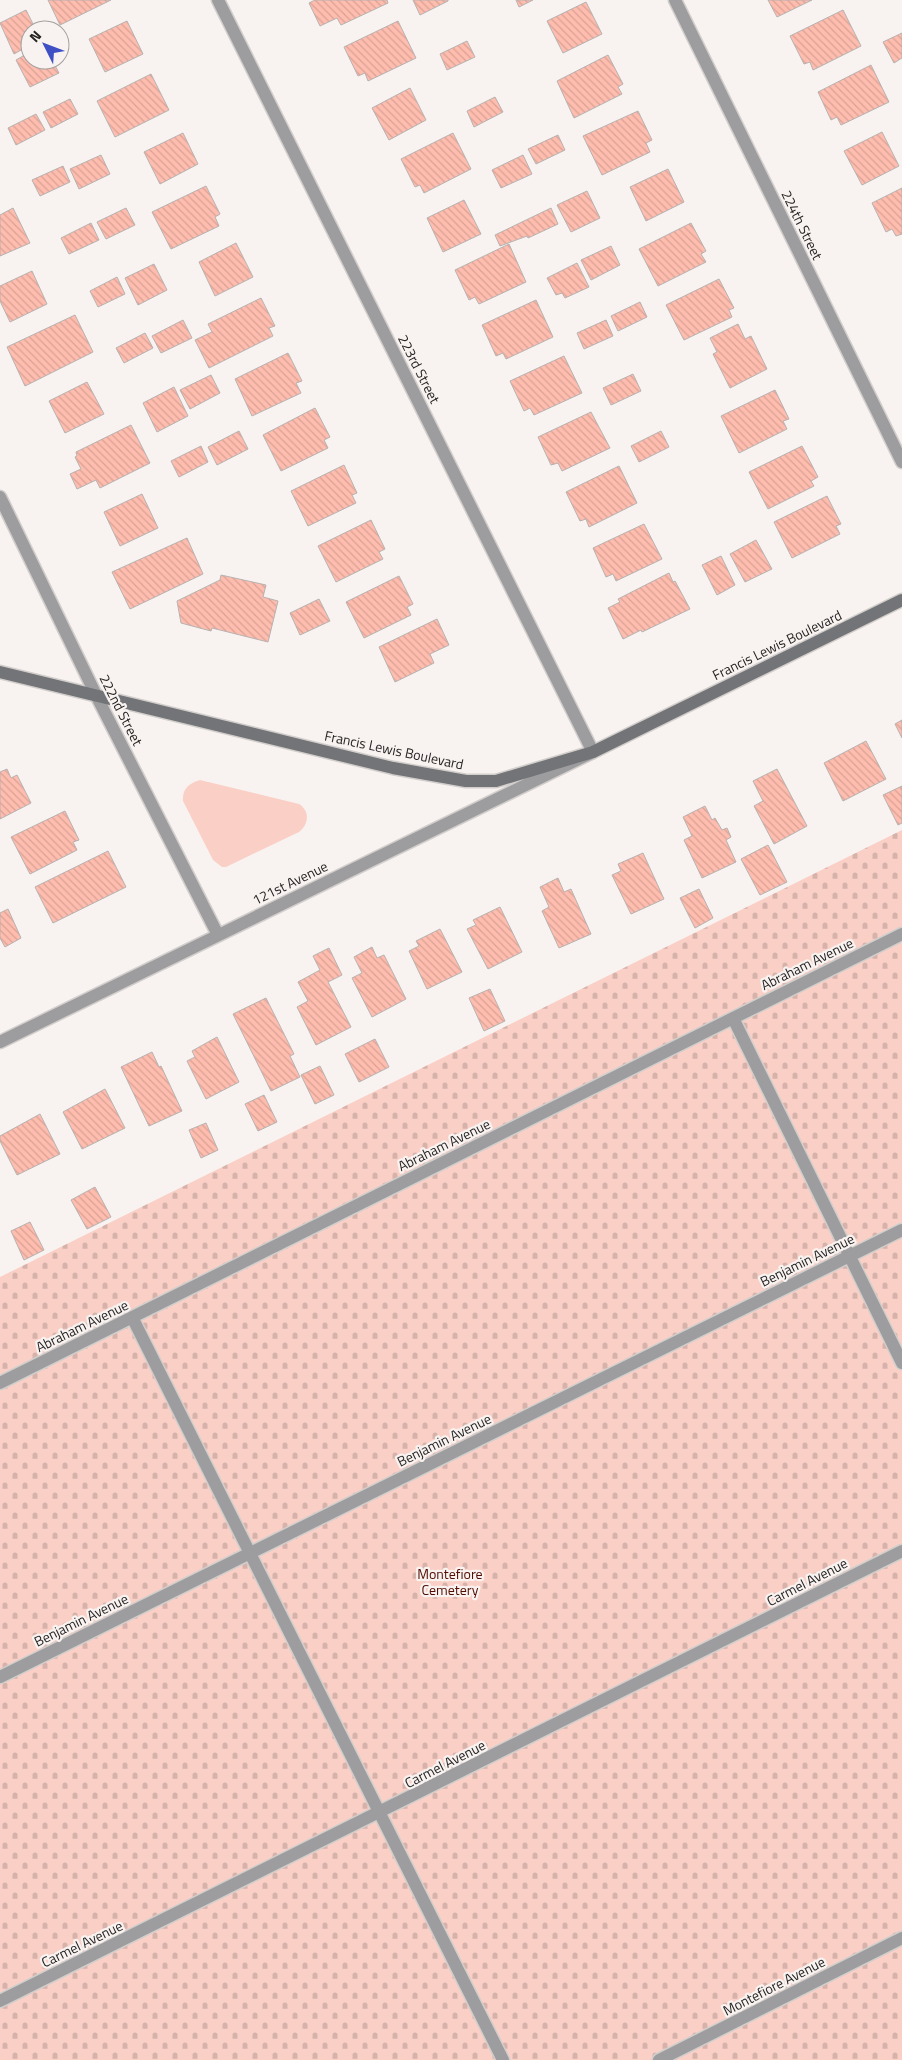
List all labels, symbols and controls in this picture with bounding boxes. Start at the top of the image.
north arrow [20,20,70,70]
text: N [24,25,46,47]
street label: 224th Street [777,186,828,263]
street label: 223rd Street [393,331,446,407]
street label: Francis Lewis Boulevard [709,604,845,685]
street label: 222nd Street [94,670,148,749]
street label: Francis Lewis Boulevard [323,725,465,774]
street label: 121st Avenue [248,855,331,910]
street label: Abraham Avenue [757,932,857,995]
street label: Abraham Avenue [394,1113,494,1176]
street label: Benjamin Avenue [756,1228,857,1291]
street label: Abraham Avenue [32,1294,132,1357]
street label: Benjamin Avenue [393,1408,494,1471]
street label: Carmel Avenue [763,1552,851,1611]
park label: Montefiore Cemetery [417,1563,483,1600]
street label: Benjamin Avenue [30,1588,131,1651]
street label: Carmel Avenue [401,1734,489,1793]
street label: Carmel Avenue [37,1915,126,1972]
street label: Montefiore Avenue [719,1951,829,2020]

